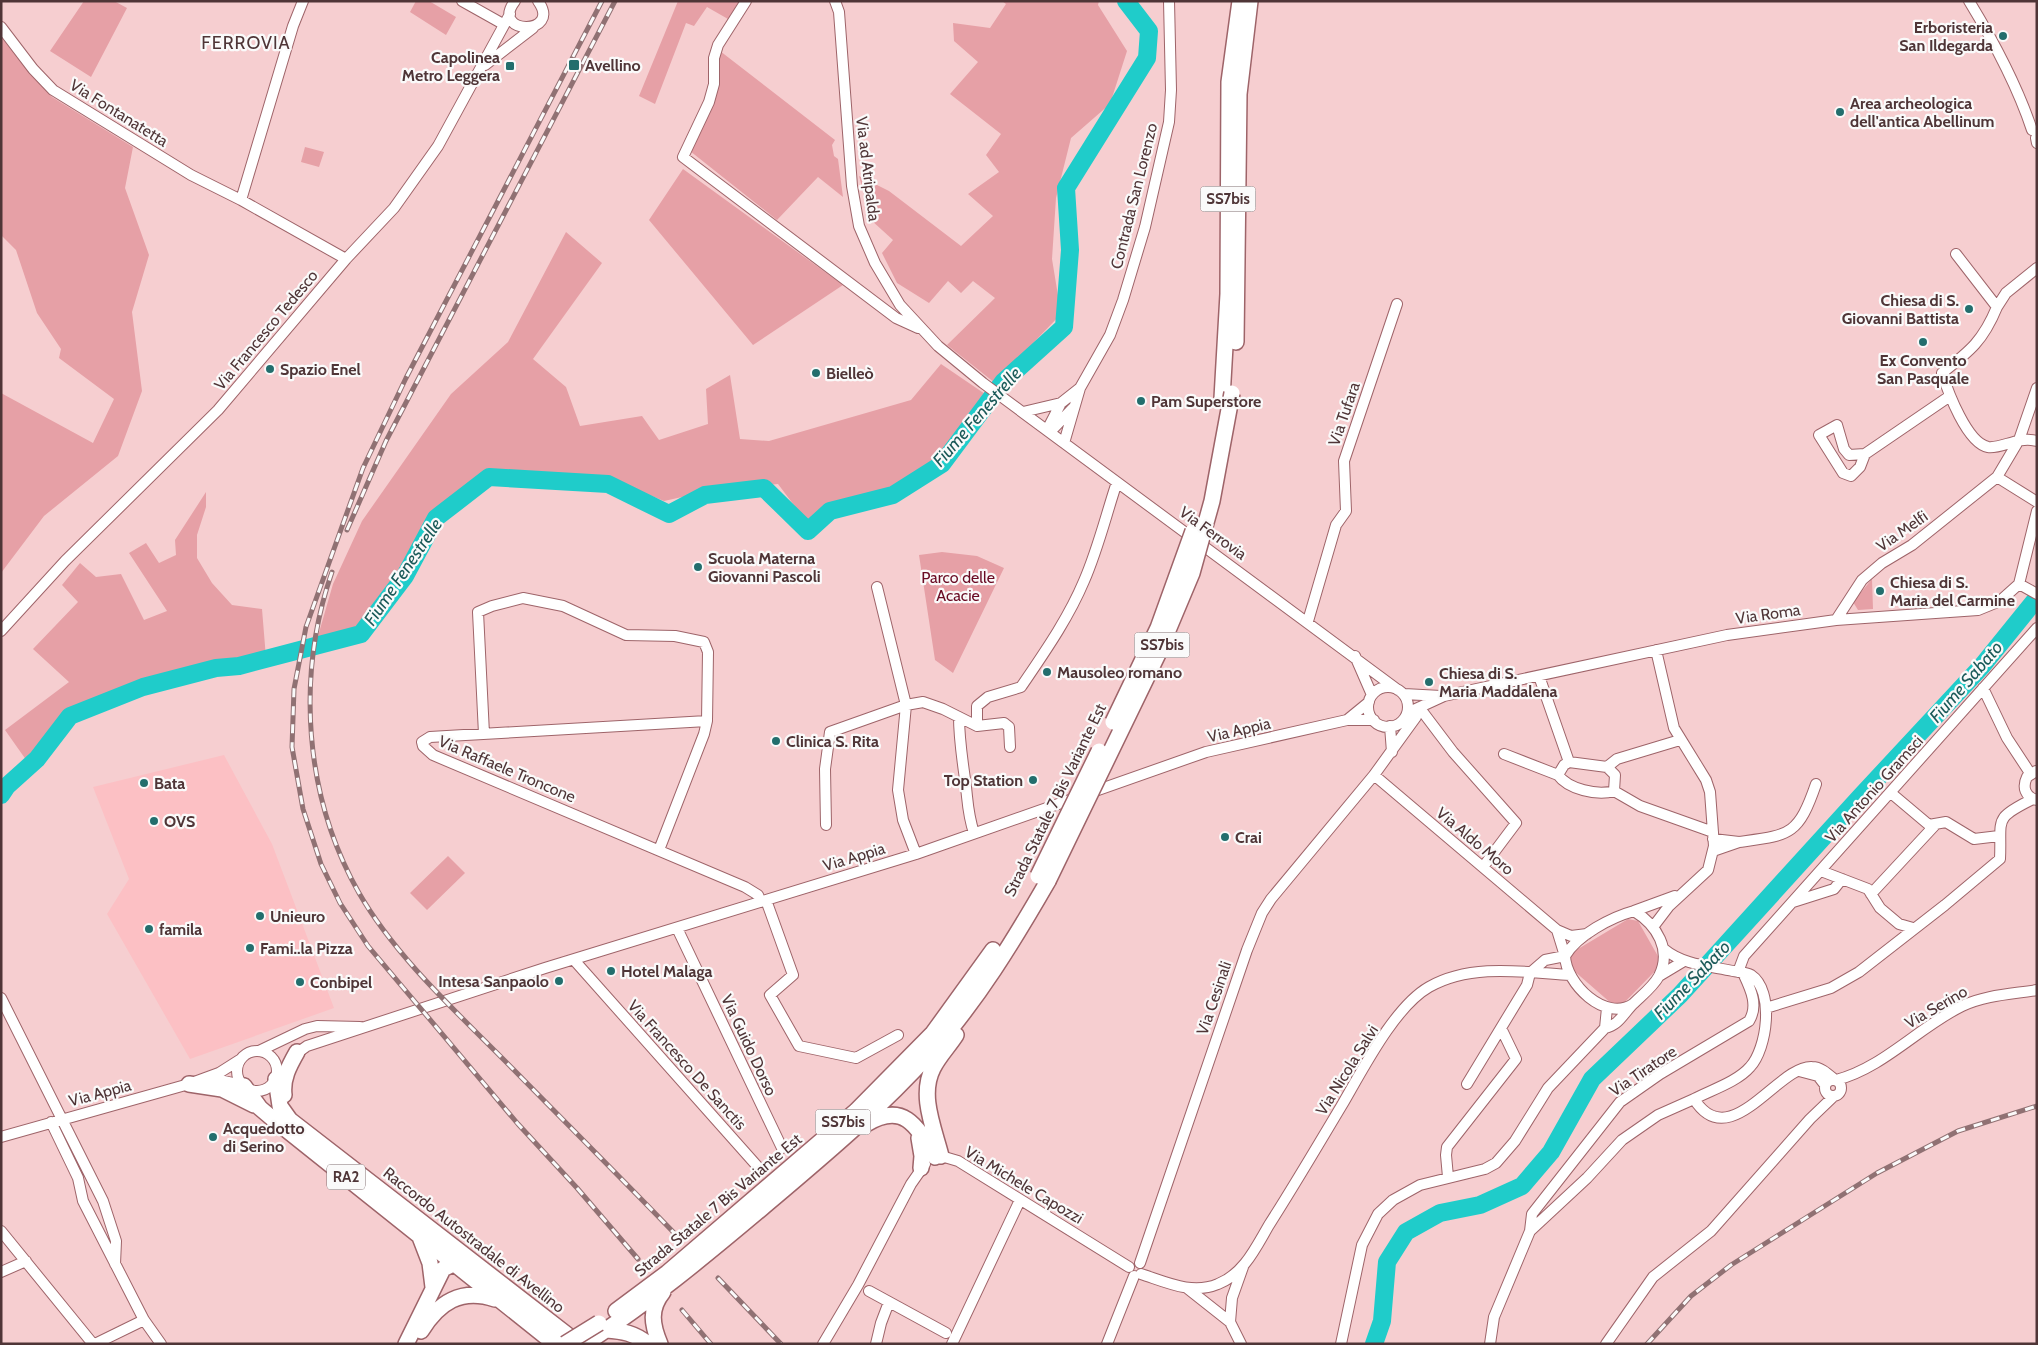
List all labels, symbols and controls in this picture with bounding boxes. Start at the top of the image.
place label: Erboristeria San Ildegarda [1899,18,1993,55]
marker: Erboristeria San Ildegarda [1997,30,2009,42]
district label: FERROVIA [201,32,291,54]
place label: Capolinea Metro Leggera [402,48,500,85]
place label: Avellino [585,56,641,75]
marker: Avellino [567,58,581,72]
marker: Capolinea Metro Leggera [504,60,516,72]
street label: Via Fontanatetta [67,75,172,151]
place label: Area archeologica dell'antica Abellinum [1850,94,1995,131]
marker: Area archeologica dell'antica Abellinum [1834,106,1846,118]
street label: Via ad Atripalda [852,116,884,223]
street label: Contrada San Lorenzo [1107,121,1161,271]
road number: SS7bis [1200,186,1256,212]
street label: Via Francesco Tedesco [210,266,322,394]
place label: Chiesa di S. Giovanni Battista [1842,291,1959,328]
marker: Chiesa di S. Giovanni Battista [1963,303,1975,315]
marker: Ex Convento San Pasquale [1917,336,1929,348]
place label: Ex Convento San Pasquale [1877,351,1969,388]
place label: Spazio Enel [280,360,361,379]
marker: Spazio Enel [264,363,276,375]
water label: Fiume Fenestrelle [928,363,1026,471]
place label: Bielleò [826,364,874,383]
marker: Bielleò [810,367,822,379]
street label: Via Tufara [1324,379,1364,448]
place label: Pam Superstore [1151,392,1261,411]
marker: Pam Superstore [1135,395,1147,407]
street label: Via Ferrovia [1176,502,1251,564]
street label: Via Melfi [1873,506,1931,556]
water label: Fiume Fenestrelle [359,514,447,630]
place label: Scuola Materna Giovanni Pascoli [708,549,821,586]
marker: Scuola Materna Giovanni Pascoli [692,561,704,573]
park label: Parco delle Acacie [921,568,995,605]
place label: Chiesa di S. Maria del Carmine [1890,573,2015,610]
marker: Chiesa di S. Maria del Carmine [1874,585,1886,597]
street label: Via Roma [1734,600,1802,628]
road number: SS7bis [1134,632,1190,658]
water label: Fiume Sabato [1925,637,2007,727]
place label: Mausoleo romano [1057,663,1182,682]
place label: Chiesa di S. Maria Maddalena [1439,664,1558,701]
marker: Mausoleo romano [1041,666,1053,678]
marker: Chiesa di S. Maria Maddalena [1423,676,1435,688]
street label: Strada Statale 7 Bis Variante Est [1000,700,1110,900]
street label: Via Appia [1206,713,1273,746]
street label: Via Raffaele Troncone [436,732,578,806]
place label: Clinica S. Rita [786,732,879,751]
street label: Via Antonio Gramsci [1821,732,1927,846]
marker: Clinica S. Rita [770,735,782,747]
place label: Top Station [944,771,1023,790]
place label: Bata [154,774,185,793]
marker: Top Station [1027,774,1039,786]
marker: Bata [138,777,150,789]
street label: Via Aldo Moro [1432,803,1518,879]
place label: OVS [164,812,195,831]
marker: OVS [148,815,160,827]
place label: Crai [1235,828,1262,847]
marker: Crai [1219,831,1231,843]
street label: Via Appia [821,838,888,875]
place label: Unieuro [270,907,325,926]
marker: Unieuro [254,910,266,922]
place label: famila [159,920,202,939]
marker: famila [143,923,155,935]
water label: Fiume Sabato [1649,936,1735,1024]
place label: Fami..la Pizza [260,939,353,958]
marker: Fami..la Pizza [244,942,256,954]
street label: Via Cesinali [1193,959,1235,1037]
place label: Hotel Malaga [621,962,712,981]
marker: Hotel Malaga [605,965,617,977]
place label: Intesa Sanpaolo [438,972,549,991]
place label: Conbipel [310,973,372,992]
marker: Intesa Sanpaolo [553,975,565,987]
marker: Conbipel [294,976,306,988]
street label: Via Serino [1901,981,1971,1032]
street label: Via Guido Dorso [717,991,781,1099]
street label: Via Francesco De Sanctis [624,996,750,1134]
street label: Via Nicola Salvi [1312,1021,1382,1119]
street label: Via Tiratore [1606,1042,1680,1100]
street label: Via Appia [67,1075,134,1110]
road number: SS7bis [816,1110,870,1134]
place label: Acquedotto di Serino [223,1119,305,1156]
street label: Strada Statale 7 Bis Variante Est [631,1129,806,1280]
marker: Acquedotto di Serino [207,1131,219,1143]
street label: Via Michele Capozzi [961,1142,1087,1228]
street label: Raccordo Autostradale di Avellino [379,1163,569,1317]
road number: RA2 [327,1164,365,1190]

